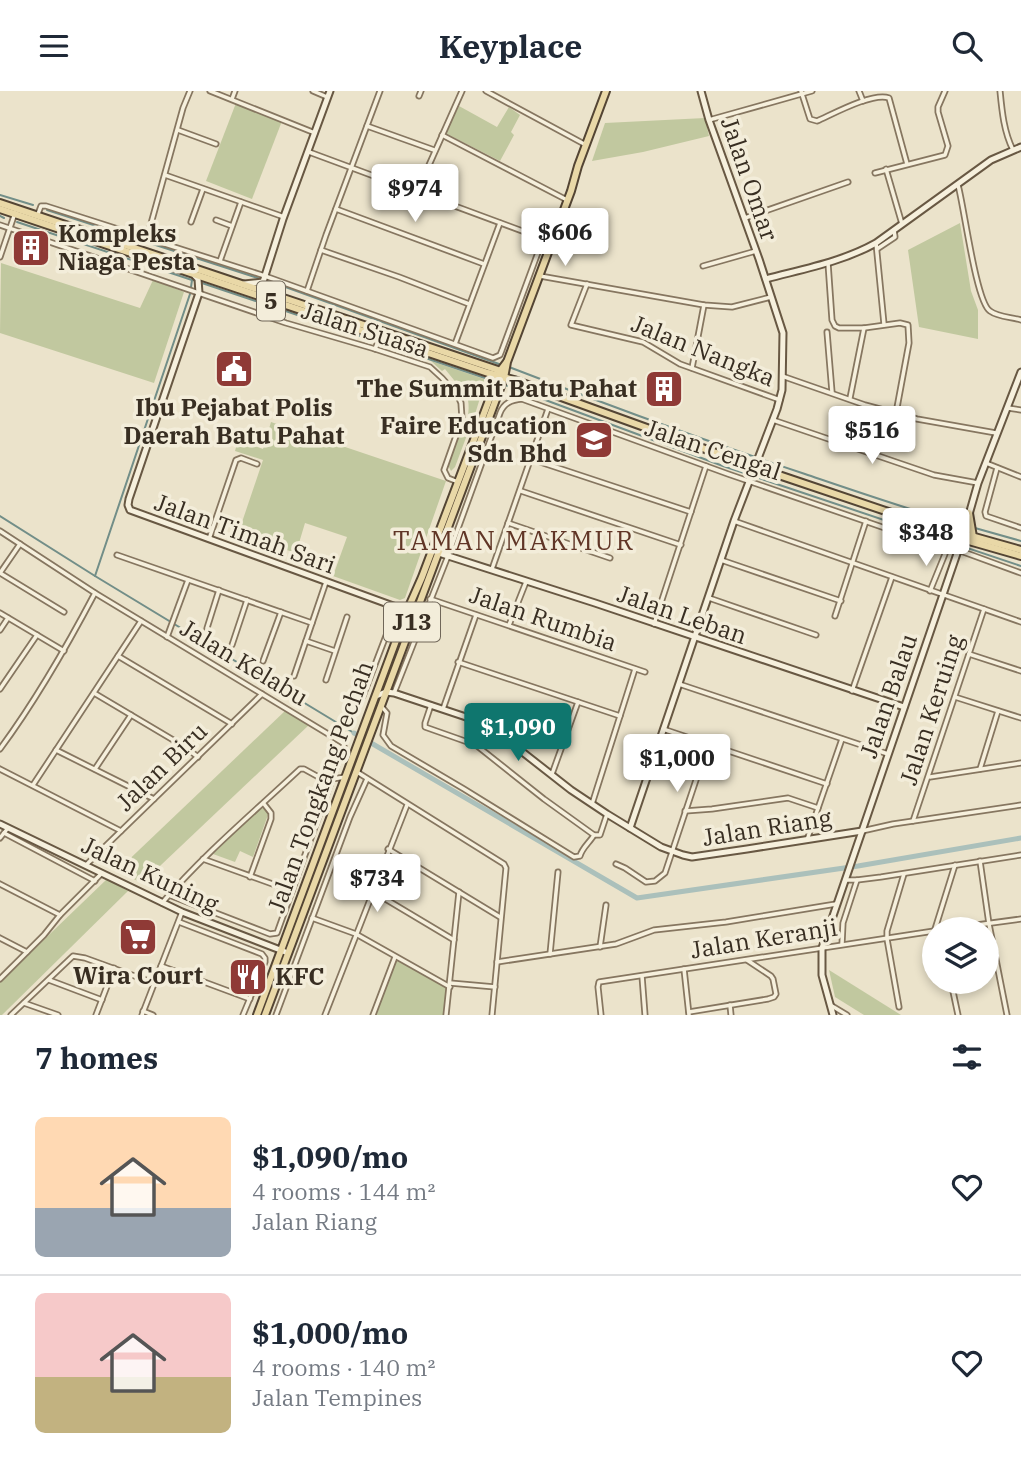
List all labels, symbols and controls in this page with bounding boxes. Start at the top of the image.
text: Keyplace [439,25,582,67]
icon: menu [35,27,73,65]
icon: search [948,27,986,65]
street label: Jalan Omar [714,113,786,245]
pin: $974 [374,165,456,224]
text: $974 [387,172,443,202]
pin: $606 [524,209,606,268]
text: $606 [537,216,593,246]
place label: Kompleks Niaga Pesta [58,217,196,277]
building icon: Kompleks Niaga Pesta [10,227,52,269]
road number: 5 [257,281,285,321]
street label: Jalan Suasa [298,293,433,365]
street label: Jalan Nangka [627,307,780,393]
public building icon: Ibu Pejabat Polis Daerah Batu Pahat [213,348,255,390]
building icon: The Summit Batu Pahat [643,368,685,410]
place label: The Summit Batu Pahat [357,372,637,404]
place label: Ibu Pejabat Polis Daerah Batu Pahat [124,391,344,451]
pin: $516 [831,407,913,466]
place label: Faire Education Sdn Bhd [380,409,567,469]
street label: Jalan Cengal [641,411,786,487]
text: $516 [844,414,900,444]
school or university icon: Faire Education Sdn Bhd [573,419,615,461]
street label: Jalan Timah Sari [150,485,340,581]
pin: $348 [885,509,967,568]
text: $348 [898,516,954,546]
district label: TAMAN MAKMUR [393,523,635,557]
street label: Jalan Leban [613,577,752,651]
street label: Jalan Rumbia [465,578,621,658]
road number: J13 [384,603,440,642]
street label: Jalan Kelabu [175,611,314,713]
street label: Jalan Balau [852,629,924,762]
street label: Jalan Keruing [892,630,970,789]
street label: Jalan Tongkang Pechah [260,656,381,917]
pin: $1,090 [461,703,575,763]
text: $1,090 [480,711,556,741]
street label: Jalan Biru [109,715,214,818]
pin: $1,000 [620,735,734,794]
text: $1,000 [639,742,715,772]
street label: Jalan Riang [700,801,834,853]
street label: Jalan Kuning [77,828,224,920]
pin: $734 [336,855,418,914]
text: $734 [349,862,405,892]
street label: Jalan Keranji [688,911,840,965]
supermarket icon: Wira Court [117,916,159,958]
map controls [922,917,999,994]
button: layers [922,917,999,994]
restaurant icon: KFC [227,956,269,998]
place label: Wira Court [73,959,203,991]
place label: KFC [275,960,324,992]
text: 7 homes [35,1038,158,1077]
icon: filters [948,1038,986,1076]
text: $1,090/mo [252,1137,408,1176]
icon: home [91,1145,175,1229]
icon: heart [948,1168,986,1206]
text: 4 rooms · 144 m² [252,1176,435,1206]
text: Jalan Riang [252,1206,377,1236]
text: $1,000/mo [252,1313,408,1352]
icon: home [91,1321,175,1405]
icon: heart [948,1344,986,1382]
text: 4 rooms · 140 m² [252,1352,435,1382]
text: Jalan Tempines [252,1382,422,1412]

